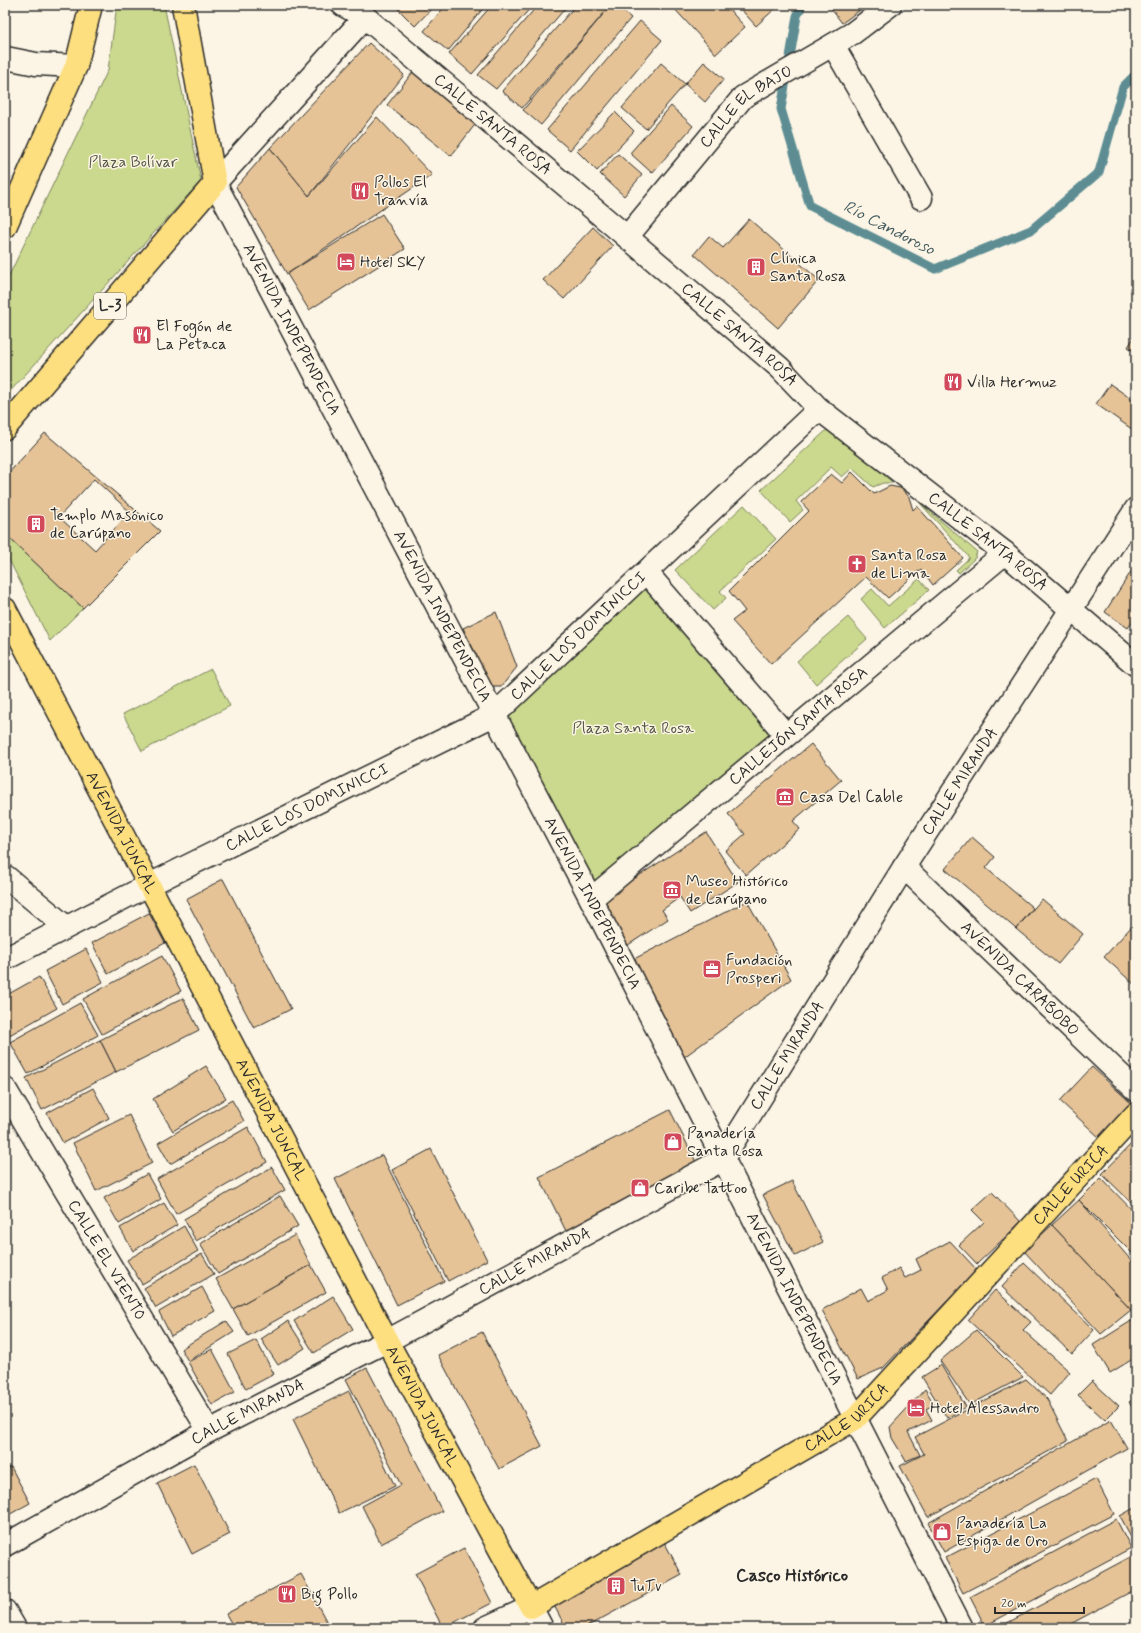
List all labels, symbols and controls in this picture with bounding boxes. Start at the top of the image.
street label: CALLE EL BAJO [695,60,796,152]
street label: CALLE SANTA ROSA [429,69,556,180]
park label: Plaza Bolívar [89,152,178,173]
place label: Pollos El Tranvía [374,172,429,211]
restaurant icon: Pollos El Tranvía [349,180,371,202]
water label: Río Candoroso [839,195,939,261]
street label: AVENIDA INDEPENDECIA [238,240,346,419]
place label: Clínica Santa Rosa [770,248,846,287]
hotel icon: Hotel SKY [335,251,357,273]
place label: Hotel SKY [360,252,426,273]
building icon: Clínica Santa Rosa [745,256,767,278]
street label: CALLE SANTA ROSA [677,278,802,391]
road number: L-3 [94,293,126,319]
place label: El Fogón de La Petaca [156,316,233,355]
restaurant icon: El Fogón de La Petaca [131,324,153,346]
restaurant icon: Villa Hermuz [942,371,964,393]
place label: Villa Hermuz [967,372,1057,393]
street label: CALLE SANTA ROSA [924,487,1053,596]
place label: Templo Masónico de Carúpano [50,505,164,544]
building icon: Templo Masónico de Carúpano [25,513,47,535]
street label: AVENIDA INDEPENDECIA [389,527,496,706]
place label: Santa Rosa de Lima [871,545,947,584]
church icon: Santa Rosa de Lima [846,553,868,575]
street label: CALLE LOS DOMINICCI [506,567,651,705]
street label: CALLEJÓN SANTA ROSA [724,662,872,790]
park label: Plaza Santa Rosa [572,718,694,739]
street label: CALLE MIRANDA [917,723,1002,839]
street label: CALLE LOS DOMINICCI [222,758,392,856]
street label: AVENIDA JUNCAL [81,768,162,897]
museum icon: Casa Del Cable [774,786,796,808]
place label: Casa Del Cable [799,787,903,808]
street label: AVENIDA INDEPENDECIA [539,813,646,993]
place label: Museo Histórico de Carúpano [686,871,788,910]
museum icon: Museo Histórico de Carúpano [661,879,683,901]
street label: AVENIDA CARABOBO [956,917,1084,1041]
place label: Fundación Prosperi [726,950,792,989]
office icon: Fundación Prosperi [701,958,723,980]
street label: CALLE MIRANDA [745,997,829,1114]
street label: AVENIDA JUNCAL [231,1055,312,1185]
place label: Panadería Santa Rosa [687,1123,763,1162]
shop icon: Panadería Santa Rosa [662,1131,684,1153]
street label: CALLE URICA [1028,1140,1113,1230]
shop icon: Caribe Tattoo [629,1177,651,1199]
place label: Caribe Tattoo [654,1178,747,1199]
street label: CALLE EL VIENTO [63,1196,151,1324]
street label: AVENIDA INDEPENDECIA [742,1209,847,1389]
street label: CALLE MIRANDA [475,1222,595,1300]
street label: AVENIDA JUNCAL [381,1342,464,1471]
street label: CALLE MIRANDA [187,1374,308,1449]
street label: CALLE URICA [800,1378,894,1457]
hotel icon: Hotel Alessandro [905,1397,927,1419]
place label: Hotel Alessandro [930,1398,1039,1419]
place label: Panadería La Espiga de Oro [956,1513,1048,1553]
shop icon: Panadería La Espiga de Oro [931,1521,953,1543]
district label: Casco Histórico [736,1564,848,1588]
building icon: TuTv [605,1575,627,1597]
place label: TuTv [630,1576,662,1597]
restaurant icon: Big Pollo [276,1583,298,1605]
place label: Big Pollo [301,1584,358,1606]
scale bar [995,1589,1084,1615]
text: 20 m [1001,1596,1027,1612]

